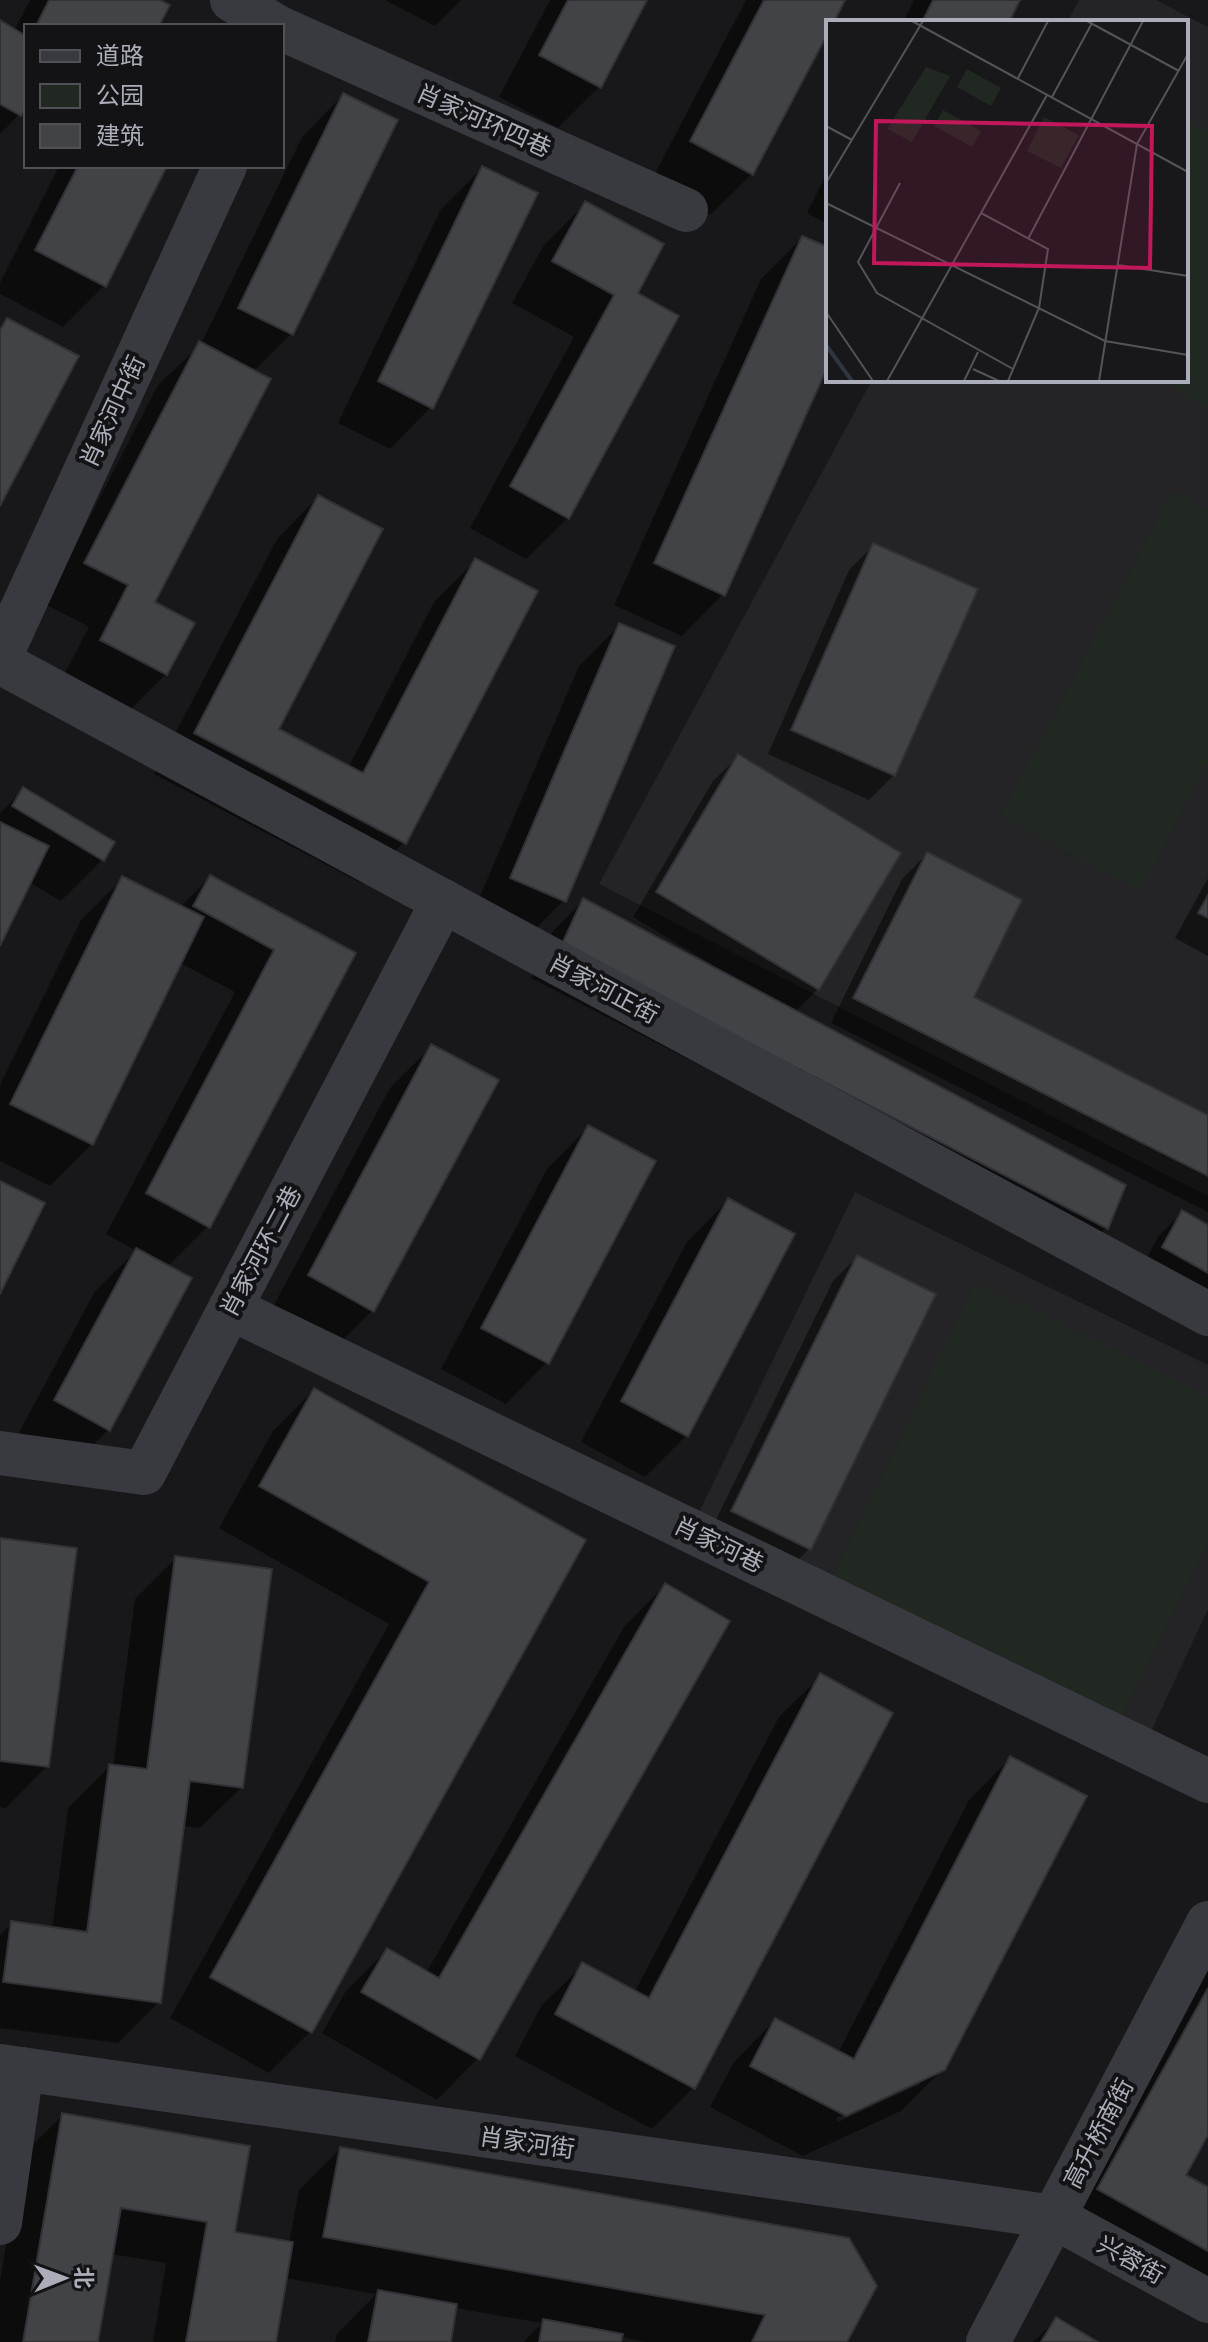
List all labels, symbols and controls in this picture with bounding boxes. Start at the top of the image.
inset map [826,20,1188,382]
legend [24,24,284,168]
text: 道路 [96,39,144,71]
street label: 肖家河环四巷 [412,76,556,164]
text: 公园 [96,79,144,111]
text: 建筑 [96,119,144,151]
street label: 肖家河中街 [72,350,152,472]
street label: 肖家河正街 [544,946,664,1030]
street label: 肖家河环二巷 [212,1180,308,1322]
street label: 肖家河巷 [669,1509,769,1579]
street label: 高升桥南街 [1056,2073,1140,2193]
street label: 肖家河街 [477,2119,577,2165]
street label: 兴蓉街 [1092,2228,1170,2290]
north arrow [24,2238,104,2318]
text: 北 [70,2266,99,2289]

